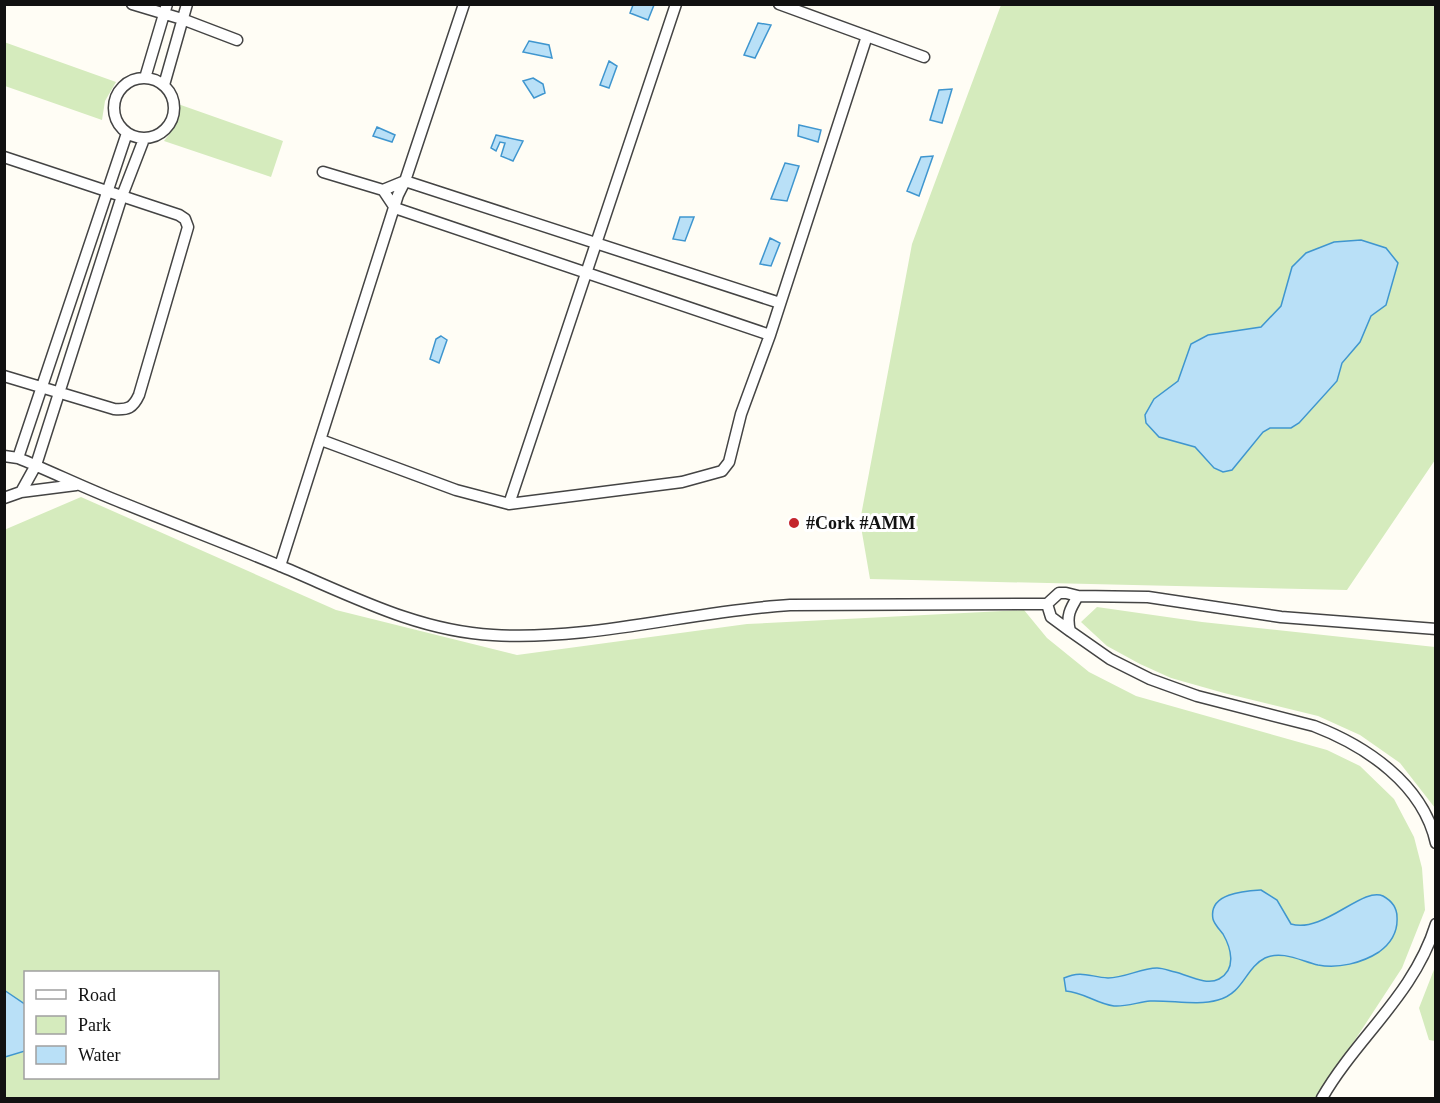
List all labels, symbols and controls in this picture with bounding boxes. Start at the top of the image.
place label: #Cork #AMM [806,513,915,533]
marker: #Cork #AMM [787,516,801,530]
legend [24,971,219,1079]
text: Road [78,985,116,1005]
text: Park [78,1015,111,1035]
text: Water [78,1045,121,1065]

